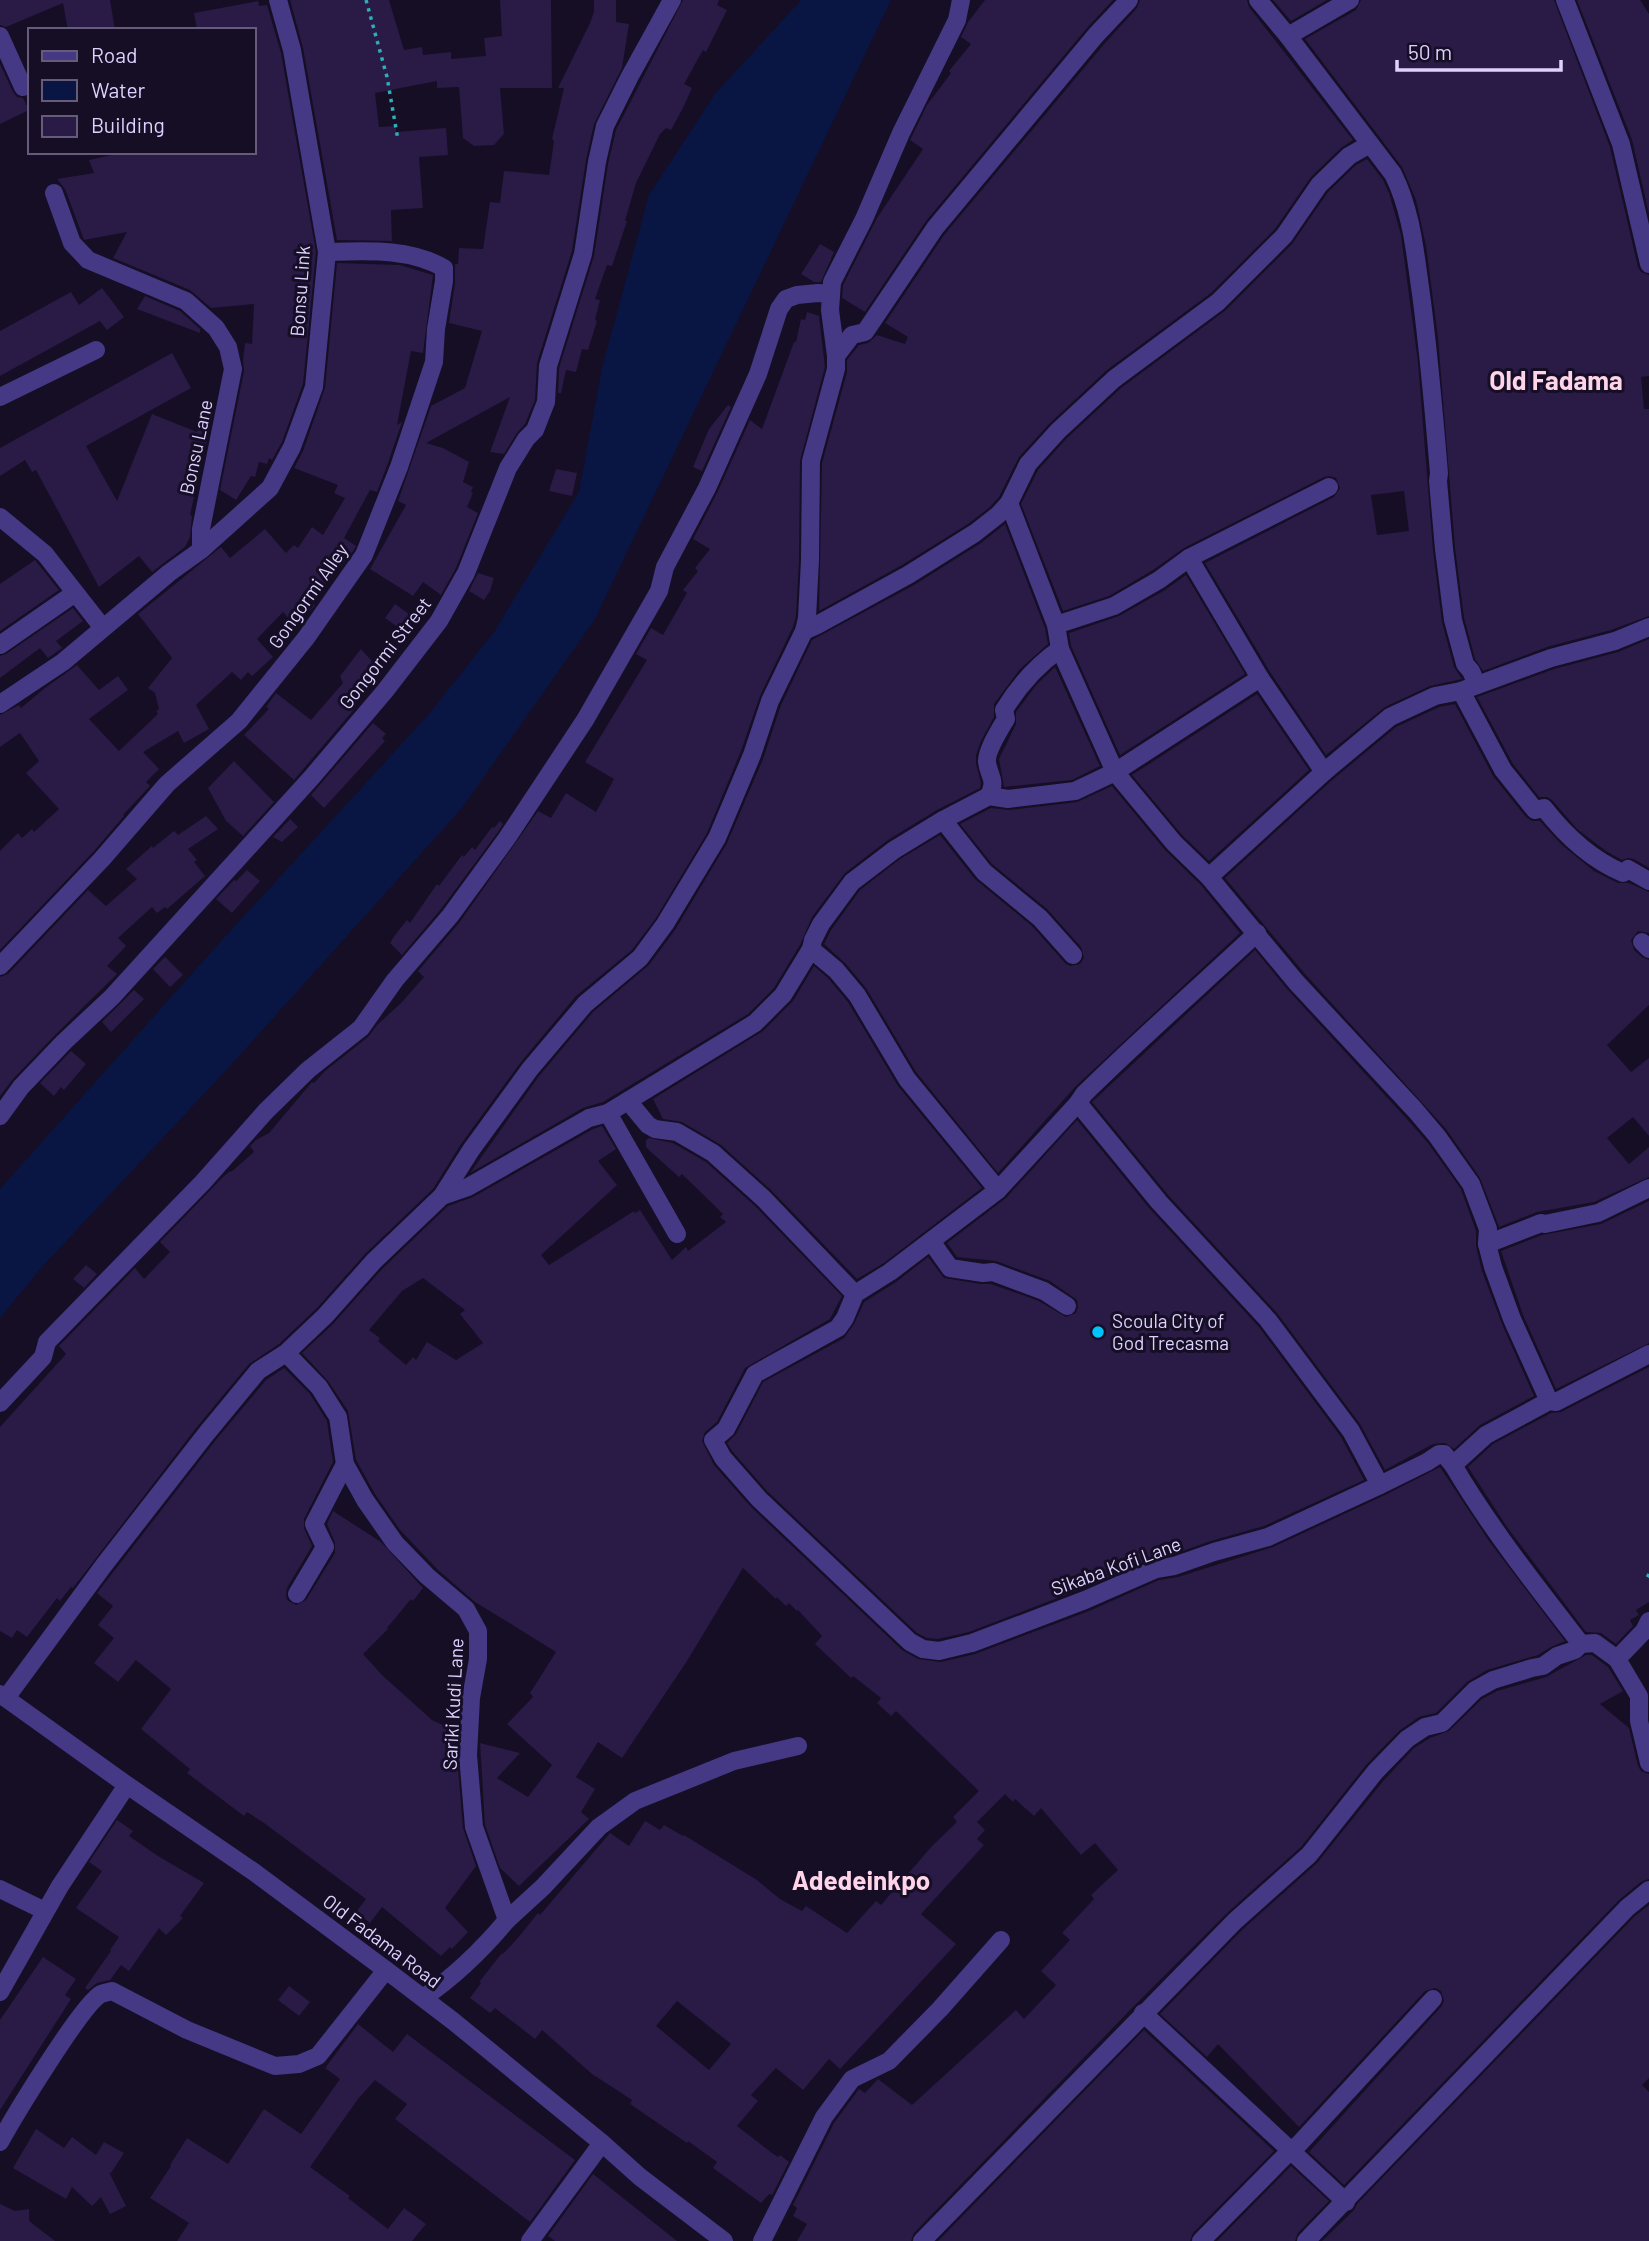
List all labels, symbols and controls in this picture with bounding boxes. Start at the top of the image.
legend [28,28,256,154]
scale bar [1397,28,1562,72]
text: 50 m [1408,39,1452,64]
text: Road [91,42,137,67]
text: Water [91,77,146,102]
text: Building [91,112,165,137]
street label: Bonsu Link [285,245,314,337]
district label: Old Fadama [1489,364,1623,395]
street label: Bonsu Lane [174,397,217,496]
street label: Gongormi Alley [263,539,352,653]
street label: Gongormi Street [334,592,435,713]
place label: Scoula City of God Trecasma [1112,1309,1229,1354]
marker: Scoula City of God Trecasma [1090,1324,1106,1340]
street label: Sikaba Kofi Lane [1048,1531,1184,1600]
street label: Sariki Kudi Lane [438,1637,467,1771]
district label: Adedeinkpo [792,1864,930,1895]
street label: Old Fadama Road [319,1889,446,1992]

